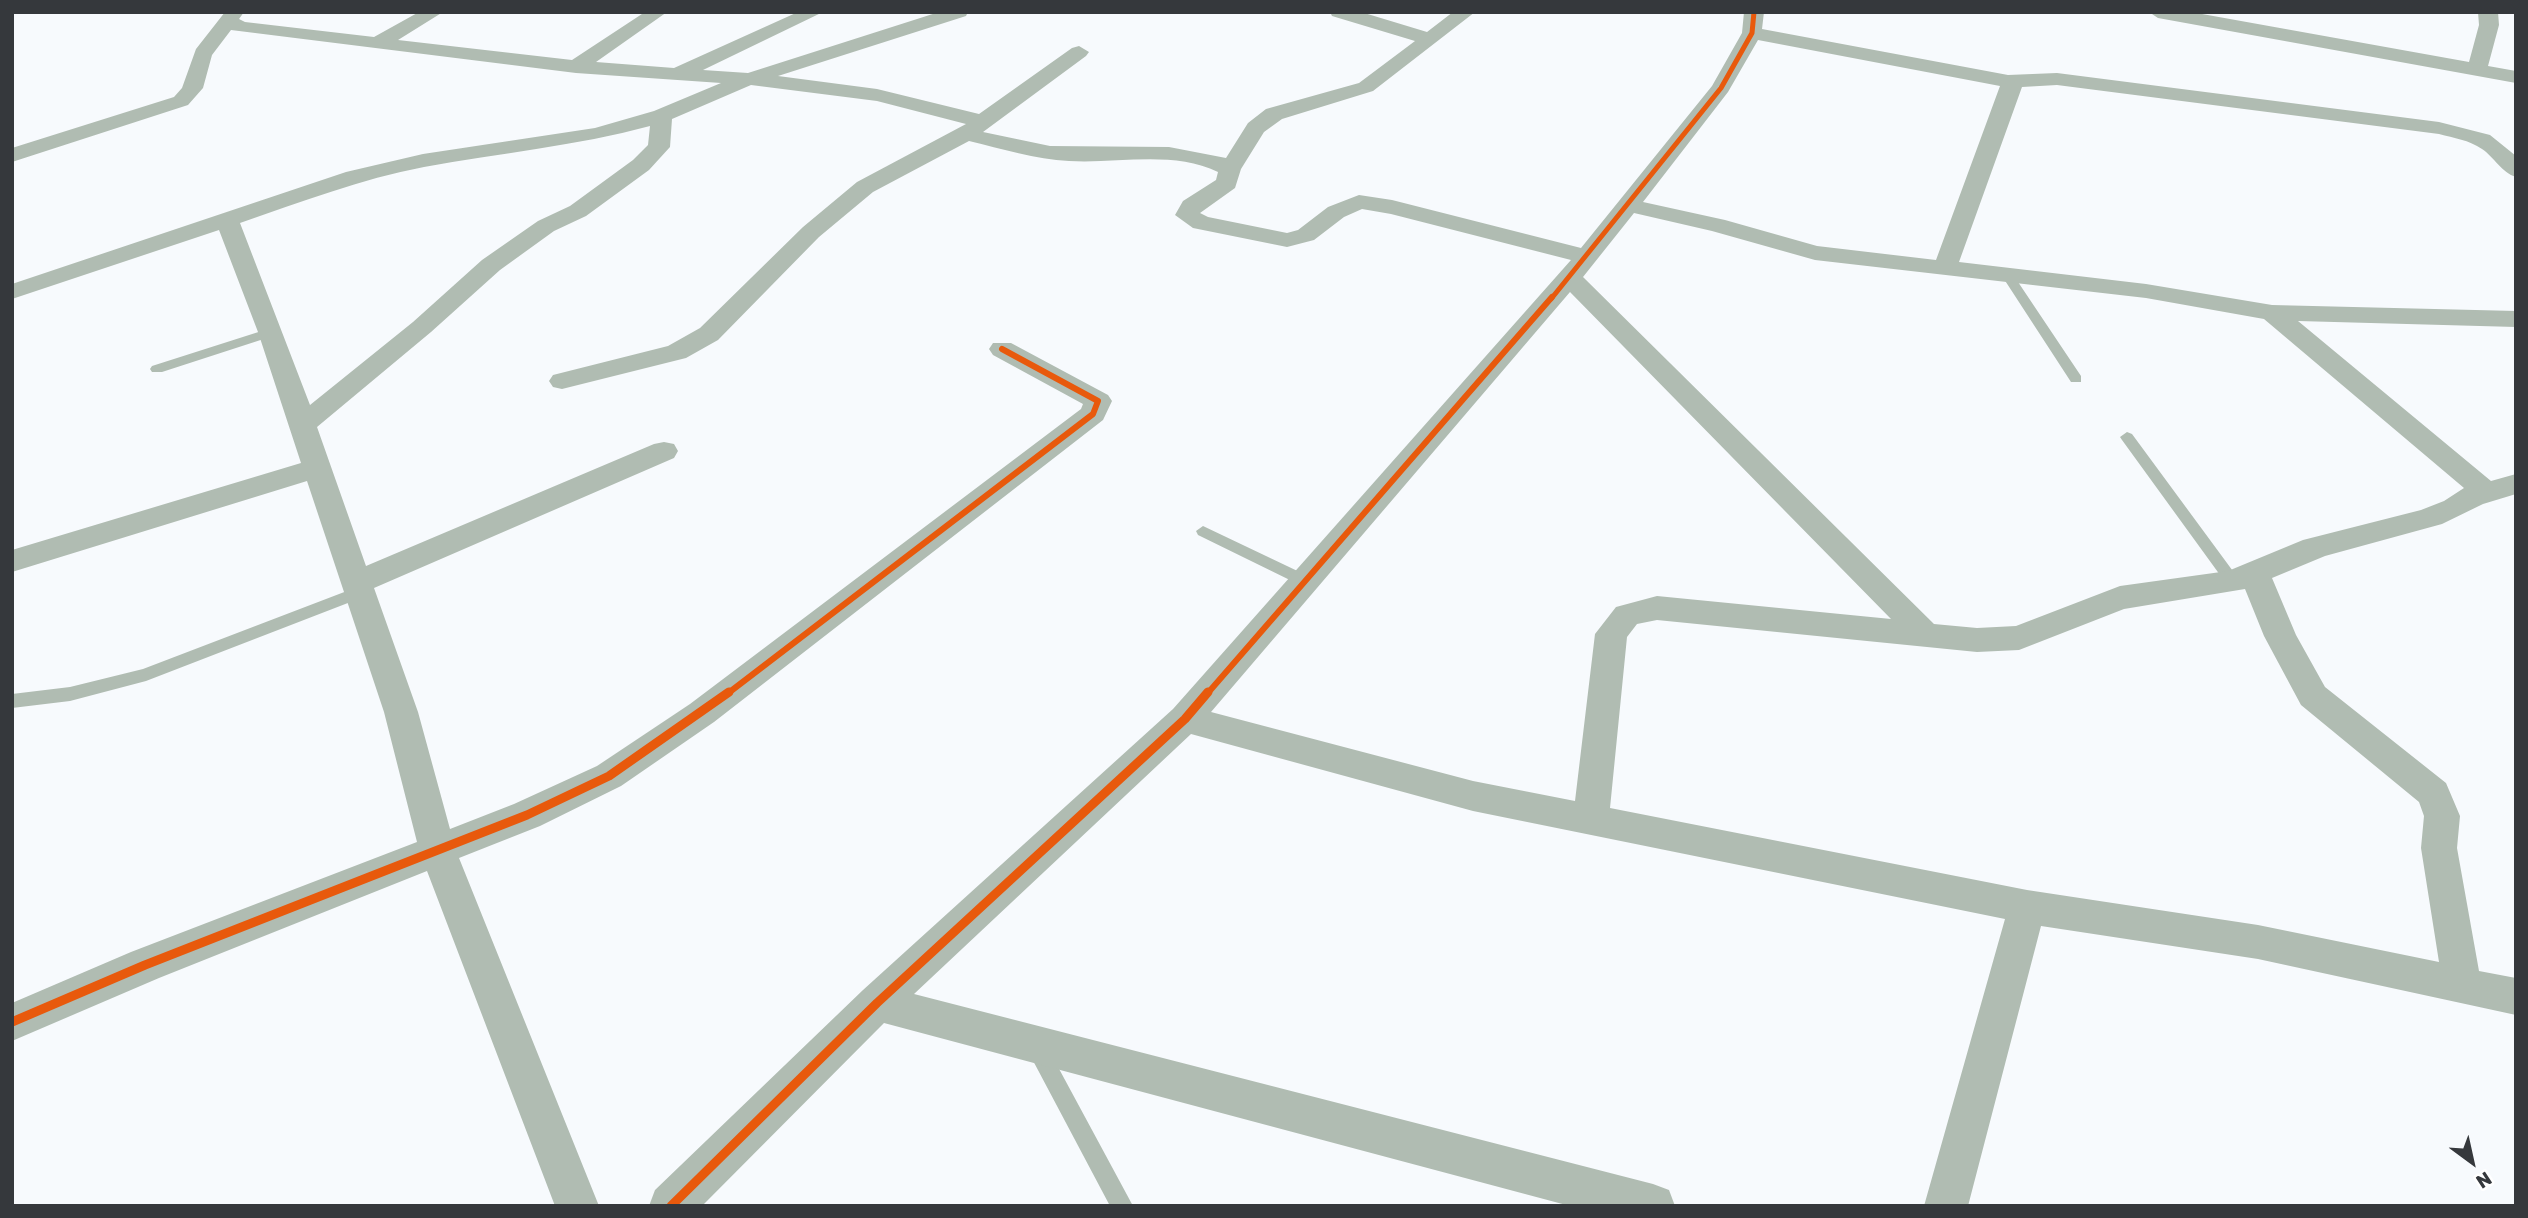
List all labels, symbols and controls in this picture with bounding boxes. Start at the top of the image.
north arrow [2437,1127,2507,1197]
text: N [2472,1167,2496,1193]

